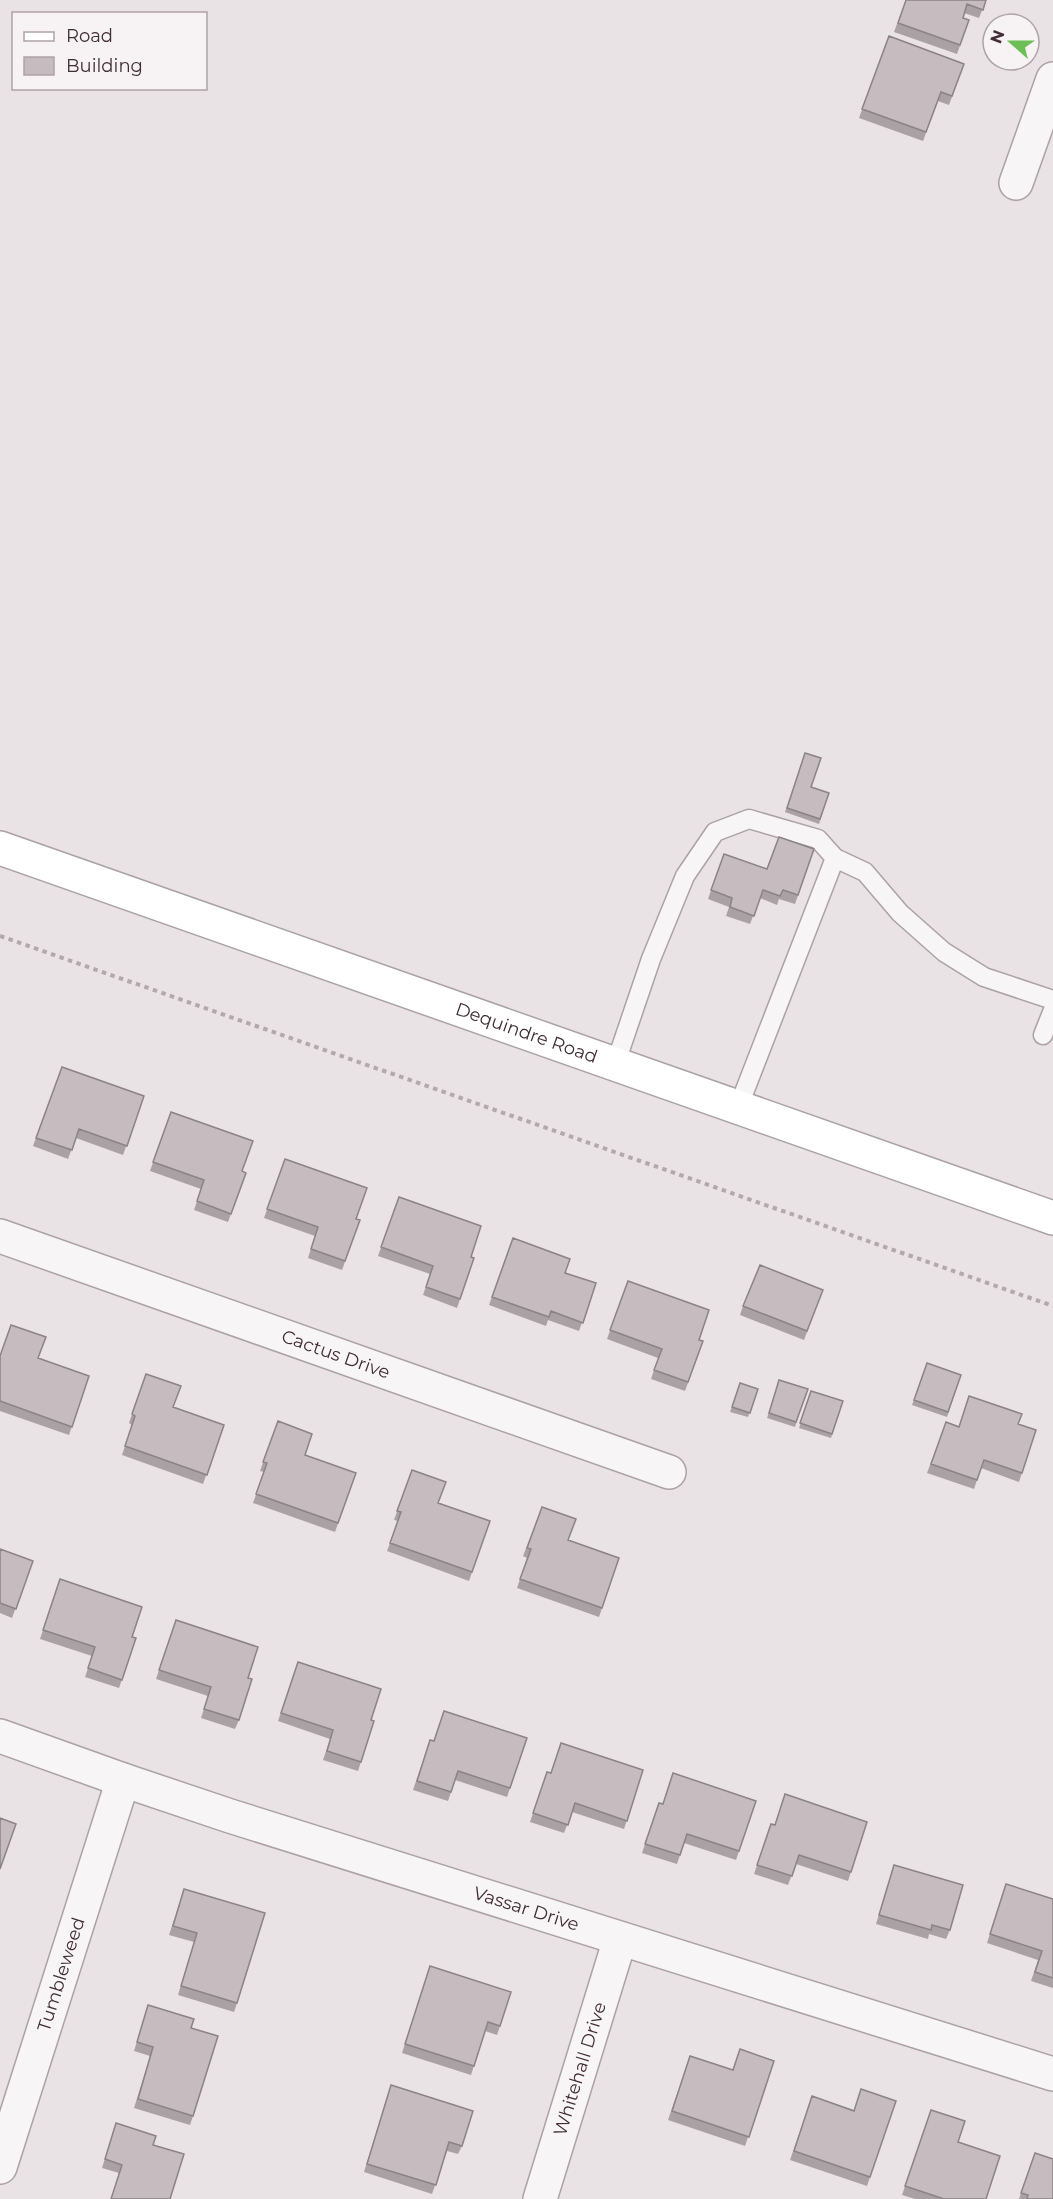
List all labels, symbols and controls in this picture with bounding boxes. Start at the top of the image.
legend [12,12,207,90]
north arrow [981,12,1041,72]
text: Road [66,25,113,47]
text: N [986,27,1009,46]
text: Building [66,55,143,77]
street label: Dequindre Road [453,998,600,1068]
street label: Cactus Drive [278,1325,393,1384]
street label: Vassar Drive [471,1882,582,1936]
street label: Tumbleweed [33,1915,90,2034]
street label: Whitehall Drive [549,1999,611,2139]

